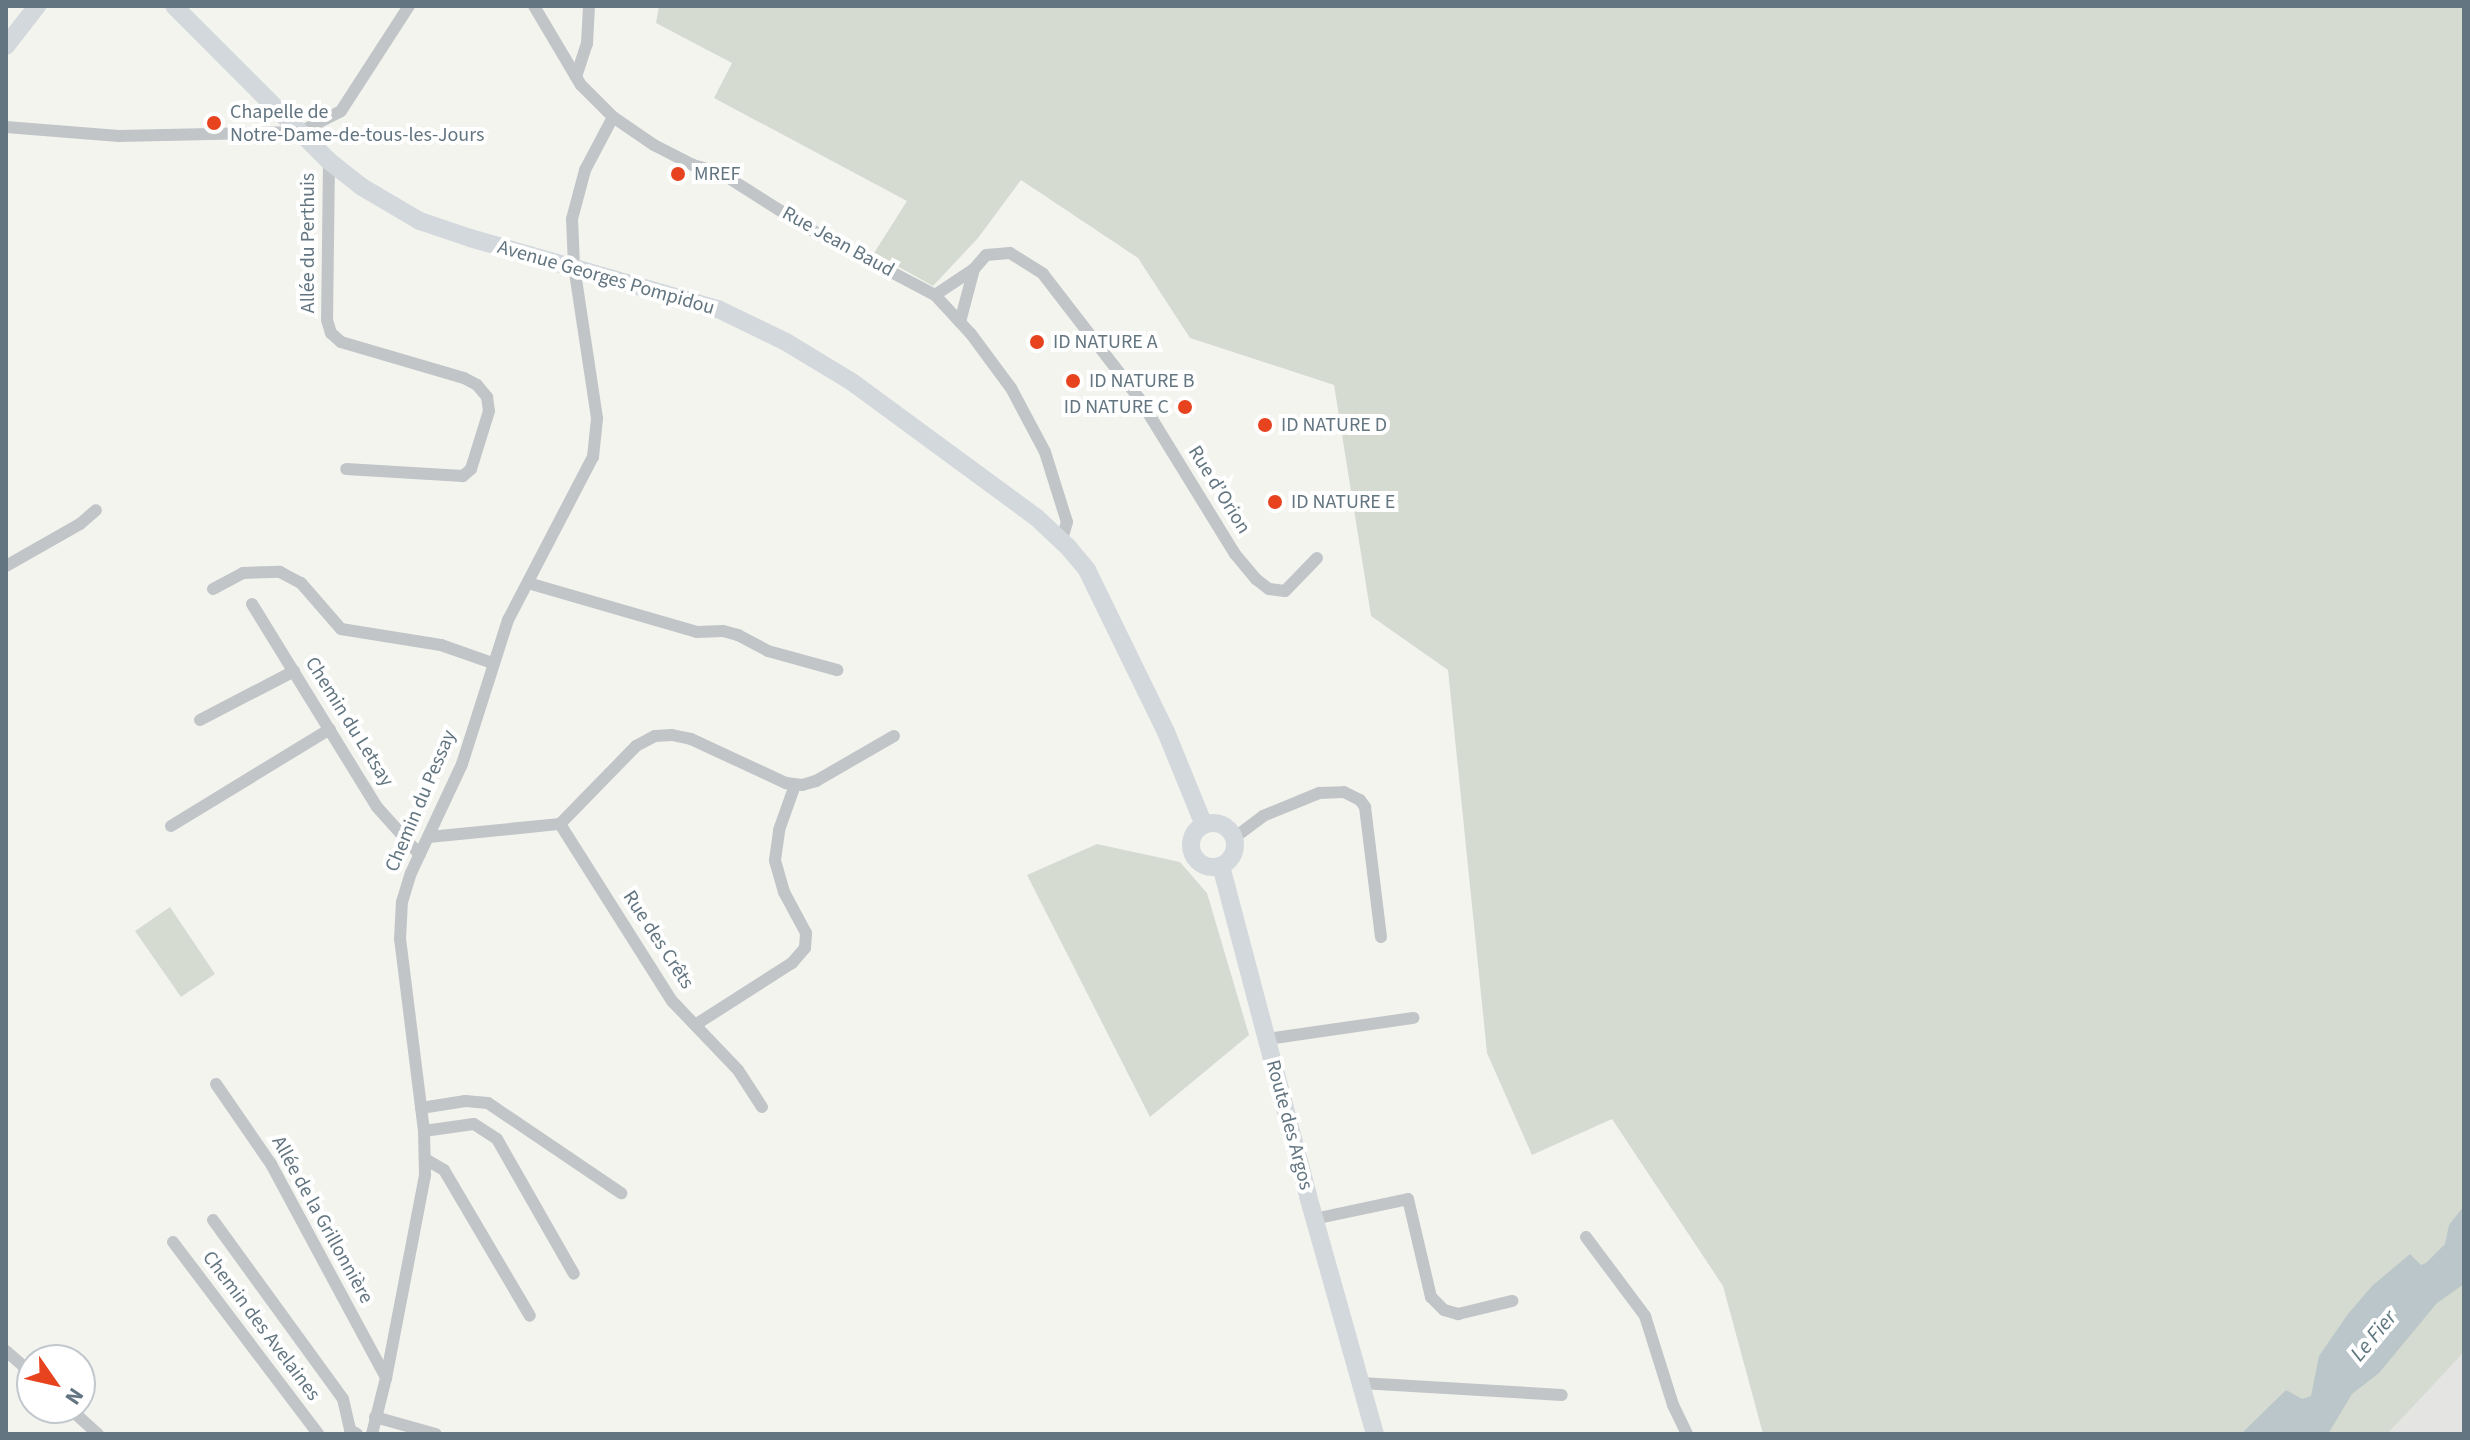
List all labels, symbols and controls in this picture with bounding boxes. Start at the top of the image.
place label: Chapelle de Notre-Dame-de-tous-les-Jours [230,100,484,147]
marker: Chapelle de Notre-Dame-de-tous-les-Jours [205,114,223,132]
place label: MREF [694,162,740,186]
marker: MREF [669,165,687,183]
street label: Allée du Perthuis [296,173,320,313]
street label: Rue Jean Baud [778,201,898,283]
street label: Avenue Georges Pompidou [495,235,717,321]
place label: ID NATURE A [1053,330,1158,354]
marker: ID NATURE A [1028,333,1046,351]
place label: ID NATURE B [1089,369,1195,393]
marker: ID NATURE B [1064,372,1082,390]
place label: ID NATURE C [1064,395,1169,419]
marker: ID NATURE C [1176,398,1194,416]
place label: ID NATURE D [1281,413,1387,437]
marker: ID NATURE D [1256,416,1274,434]
street label: Rue d’Orion [1183,442,1255,538]
place label: ID NATURE E [1291,490,1395,514]
marker: ID NATURE E [1266,493,1284,511]
street label: Chemin du Letsay [300,653,398,791]
street label: Chemin du Pessay [380,727,462,875]
street label: Rue des Crêts [617,886,699,994]
street label: Route des Argos [1260,1058,1318,1192]
street label: Allée de la Grillonnière [266,1132,378,1308]
street label: Chemin des Avelaines [197,1246,325,1406]
water label: Le Fier [2345,1305,2403,1367]
north arrow [16,1344,96,1424]
text: N [57,1381,92,1411]

